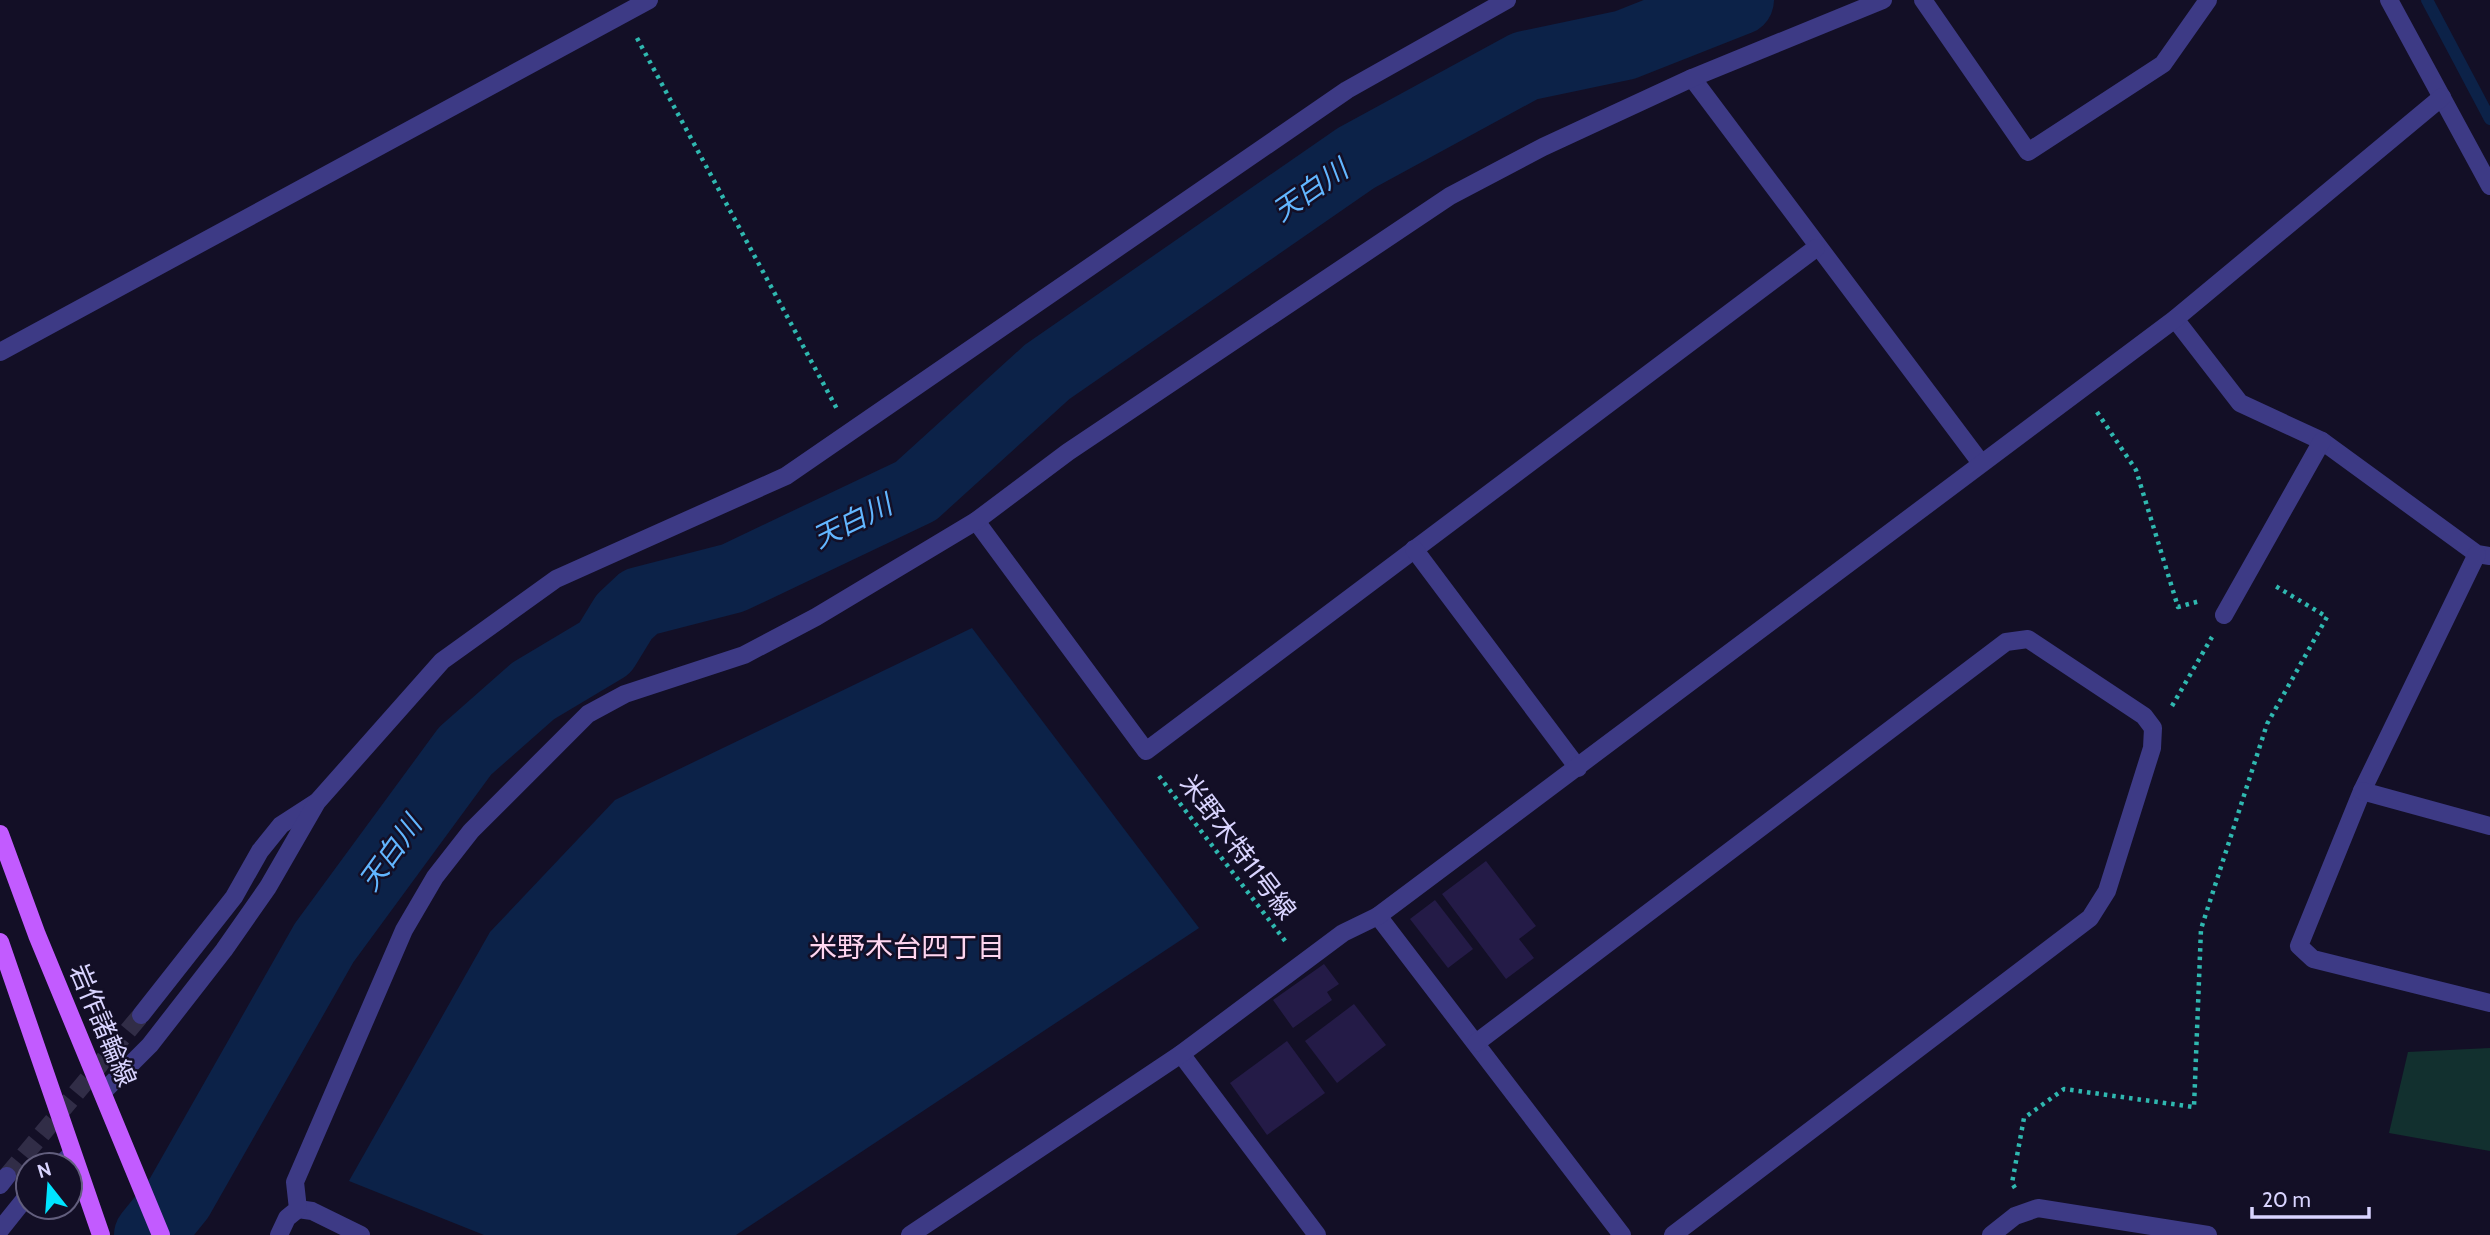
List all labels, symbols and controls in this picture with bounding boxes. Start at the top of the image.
water label: 天白川 [1266,150,1357,228]
water label: 天白川 [807,486,900,555]
street label: 米野木特11号線 [1173,768,1303,926]
water label: 天白川 [352,807,430,897]
district label: 米野木台四丁目 [809,930,1005,964]
street label: 岩作諸輪線 [63,959,143,1091]
north arrow [14,1151,84,1221]
text: N [34,1157,54,1183]
scale bar [2252,1176,2369,1220]
text: 20 m [2262,1187,2311,1212]

